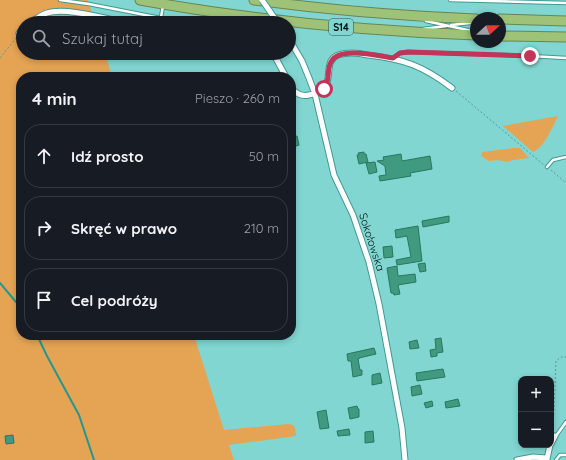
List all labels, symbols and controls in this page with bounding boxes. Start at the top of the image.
north arrow [470,12,506,48]
search box [16,16,296,60]
road number: S14 [329,19,353,35]
icon: search [30,27,52,49]
text: Szukaj tutaj [62,29,143,48]
route end [521,47,539,65]
route start [315,80,333,98]
text: 4 min [32,88,77,109]
text: Pieszo · 260 m [195,90,280,106]
icon: ahead [33,145,55,167]
text: Idź prosto [71,147,144,166]
text: 50 m [249,148,279,164]
street label: Sokołowska [356,211,388,273]
icon: right [33,217,55,239]
text: Skręć w prawo [71,219,177,238]
text: 210 m [244,220,279,236]
icon: arrive [33,289,55,311]
text: Cel podróży [71,291,158,310]
map controls [518,376,554,448]
button: + [518,376,554,412]
button: − [518,412,554,448]

